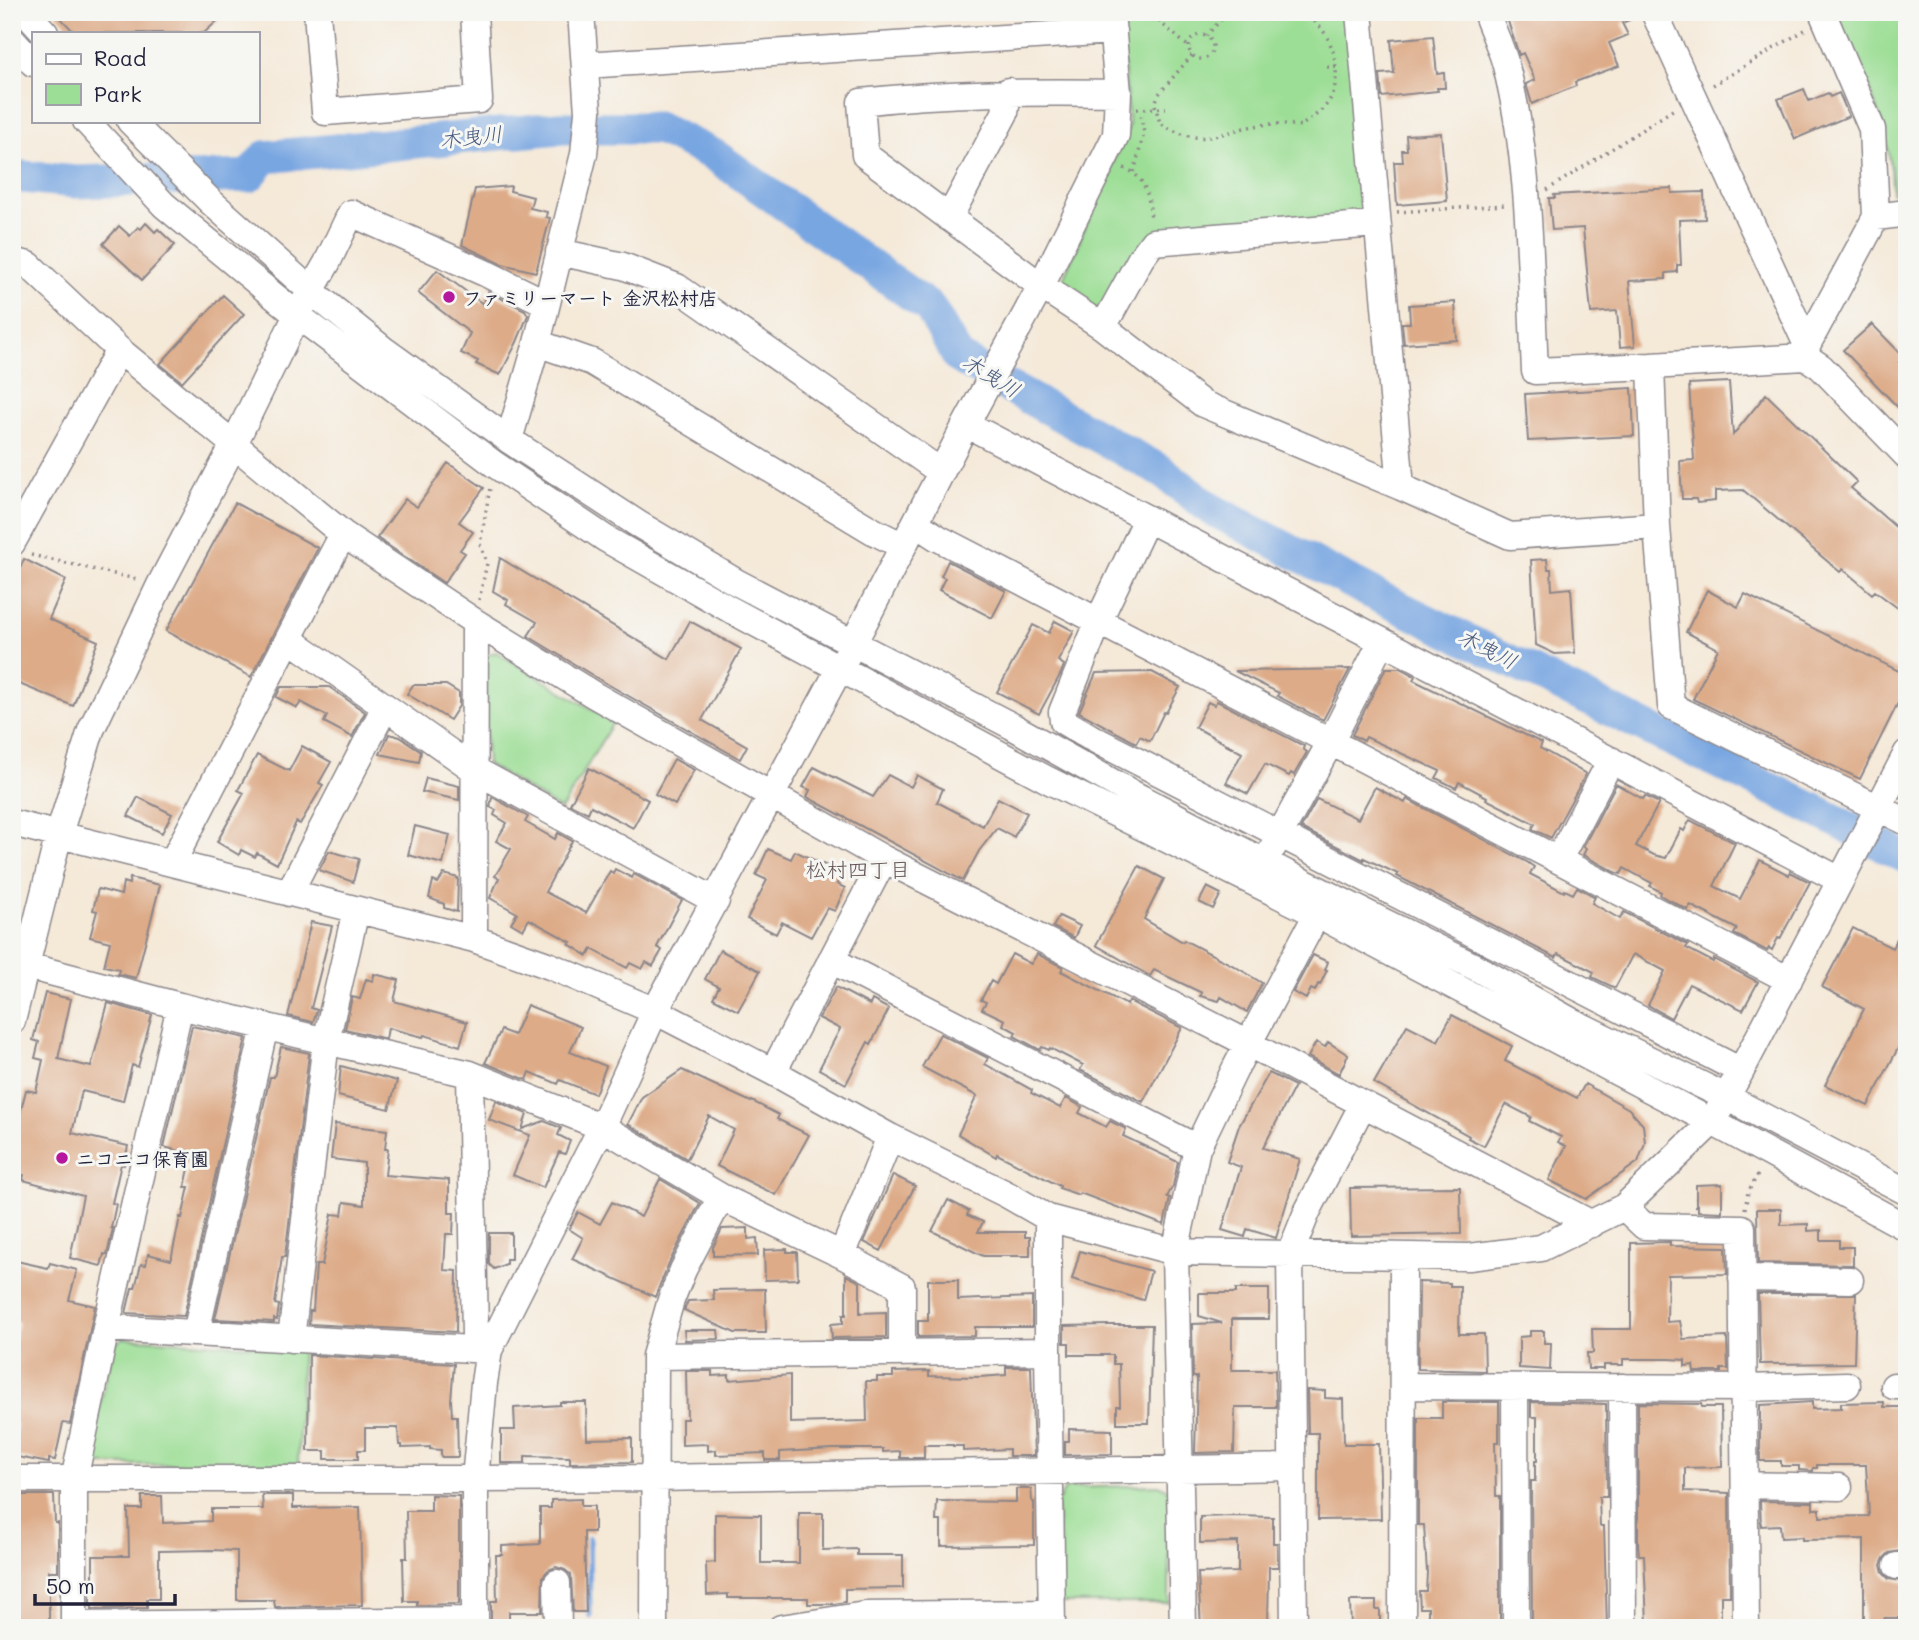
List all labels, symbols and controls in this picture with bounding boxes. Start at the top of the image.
legend [32,32,259,122]
text: Road [94,44,146,71]
text: Park [94,80,142,107]
water label: 木曳川 [438,119,504,153]
place label: ファミリーマート 金沢松村店 [463,285,718,310]
marker: ファミリーマート 金沢松村店 [441,289,457,305]
water label: 木曳川 [958,347,1026,403]
water label: 木曳川 [1454,622,1522,674]
district label: 松村四丁目 [806,855,911,882]
place label: ニコニコ保育園 [76,1146,209,1171]
marker: ニコニコ保育園 [54,1150,70,1166]
scale bar [35,1563,175,1607]
text: 50 m [46,1572,95,1599]

